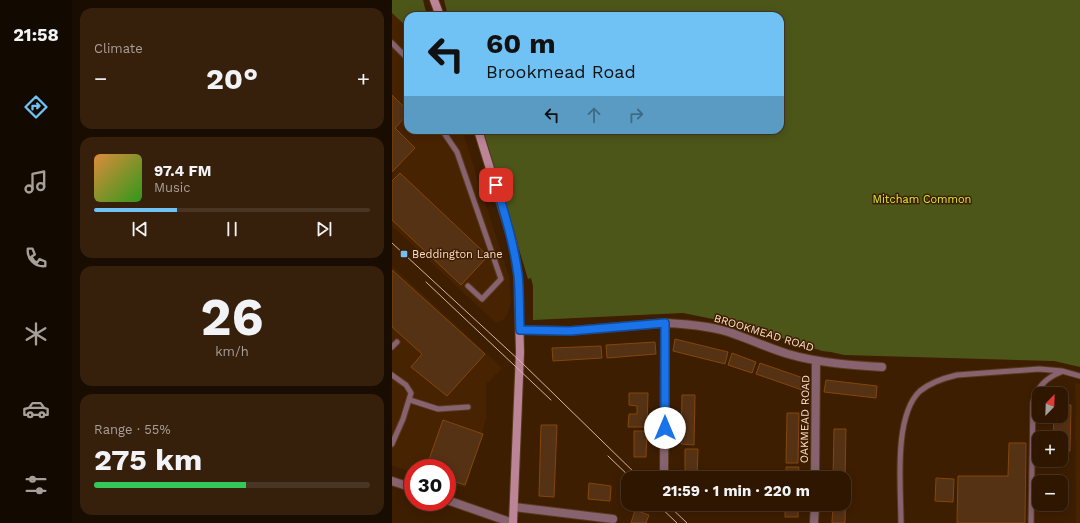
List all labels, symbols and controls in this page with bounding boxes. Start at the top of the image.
text: 21:58 [13,24,59,45]
text: 60 m [486,27,556,60]
icon: left [420,28,472,80]
text: Climate [94,41,143,56]
text: 20° [206,61,258,96]
text: Brookmead Road [486,61,636,82]
text: − [94,66,107,91]
text: + [357,66,370,91]
icon: directions [22,93,50,121]
icon: left [541,104,563,126]
icon: ahead [583,104,605,126]
icon: right [625,104,647,126]
text: 97.4 FM [154,162,211,180]
icon: music [22,168,50,196]
pin [479,168,513,202]
icon: arrive [485,174,507,196]
text: Music [154,180,191,195]
park label: Mitcham Common [873,193,971,206]
icon: previous [129,218,151,240]
icon: pause [221,218,243,240]
icon: next [313,218,335,240]
icon: phone [22,244,50,272]
place label: Beddington Lane [412,248,503,261]
marker: Beddington Lane [399,249,409,259]
text: 26 [200,287,264,348]
street label: BROOKMEAD ROAD [712,312,816,354]
icon: climate [22,320,50,348]
text: km/h [215,344,249,359]
street label: OAKMEAD ROAD [798,375,812,463]
north arrow [1032,387,1068,423]
map controls [1032,387,1068,511]
icon: car [22,395,50,423]
position arrow [644,407,686,449]
text: Range · 55% [94,422,171,437]
button: + [1032,431,1068,467]
text: 275 km [94,442,202,477]
speed limit sign: 30 [404,459,456,511]
icon: filters [22,471,50,499]
button: − [1032,475,1068,511]
text: 21:59 · 1 min · 220 m [662,482,810,500]

